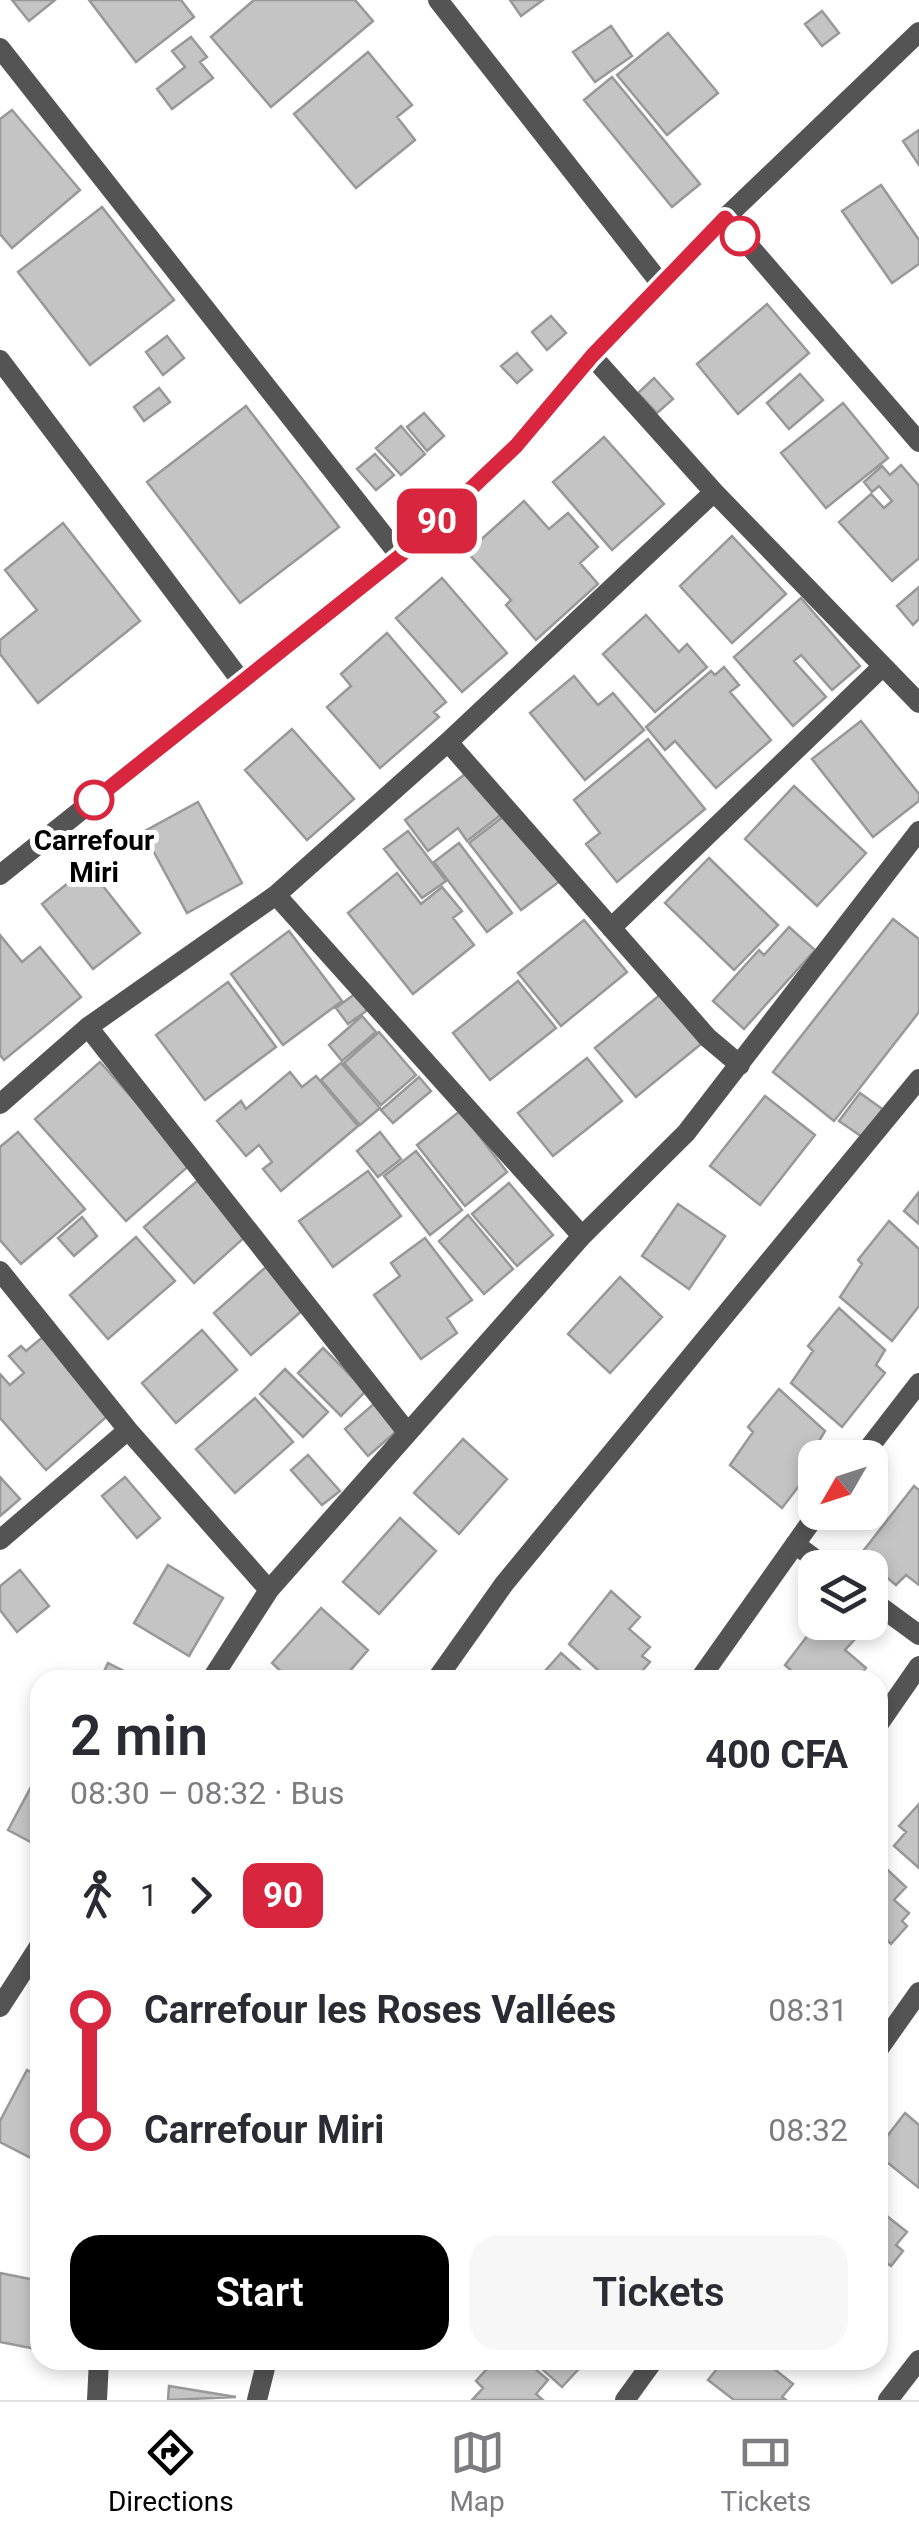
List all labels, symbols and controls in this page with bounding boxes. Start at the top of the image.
unlabelled marker [721,217,759,255]
line badge: 90 [392,488,482,554]
text: 90 [417,501,457,542]
marker: Carrefour Miri [75,781,113,819]
place label: Carrefour Miri [34,824,154,889]
north arrow [798,1440,888,1530]
map controls [798,1440,888,1640]
button: layers [798,1550,888,1640]
text: 2 min [70,1704,208,1768]
text: 400 CFA [705,1733,848,1777]
text: 08:30 – 08:32 · Bus [70,1774,345,1812]
icon: walk [70,1868,125,1923]
icon: forward [173,1868,228,1923]
text: 90 [263,1875,303,1916]
text: 1 [140,1876,158,1914]
text: Carrefour les Roses Vallées [144,1988,616,2032]
text: 08:31 [768,1991,848,2029]
text: Carrefour Miri [144,2108,384,2152]
text: 08:32 [768,2111,848,2149]
button: Start [70,2235,449,2350]
button: Tickets [469,2235,848,2350]
tab: Directions [108,2425,234,2518]
tab: Map [449,2425,505,2518]
tab: Tickets [721,2425,811,2518]

